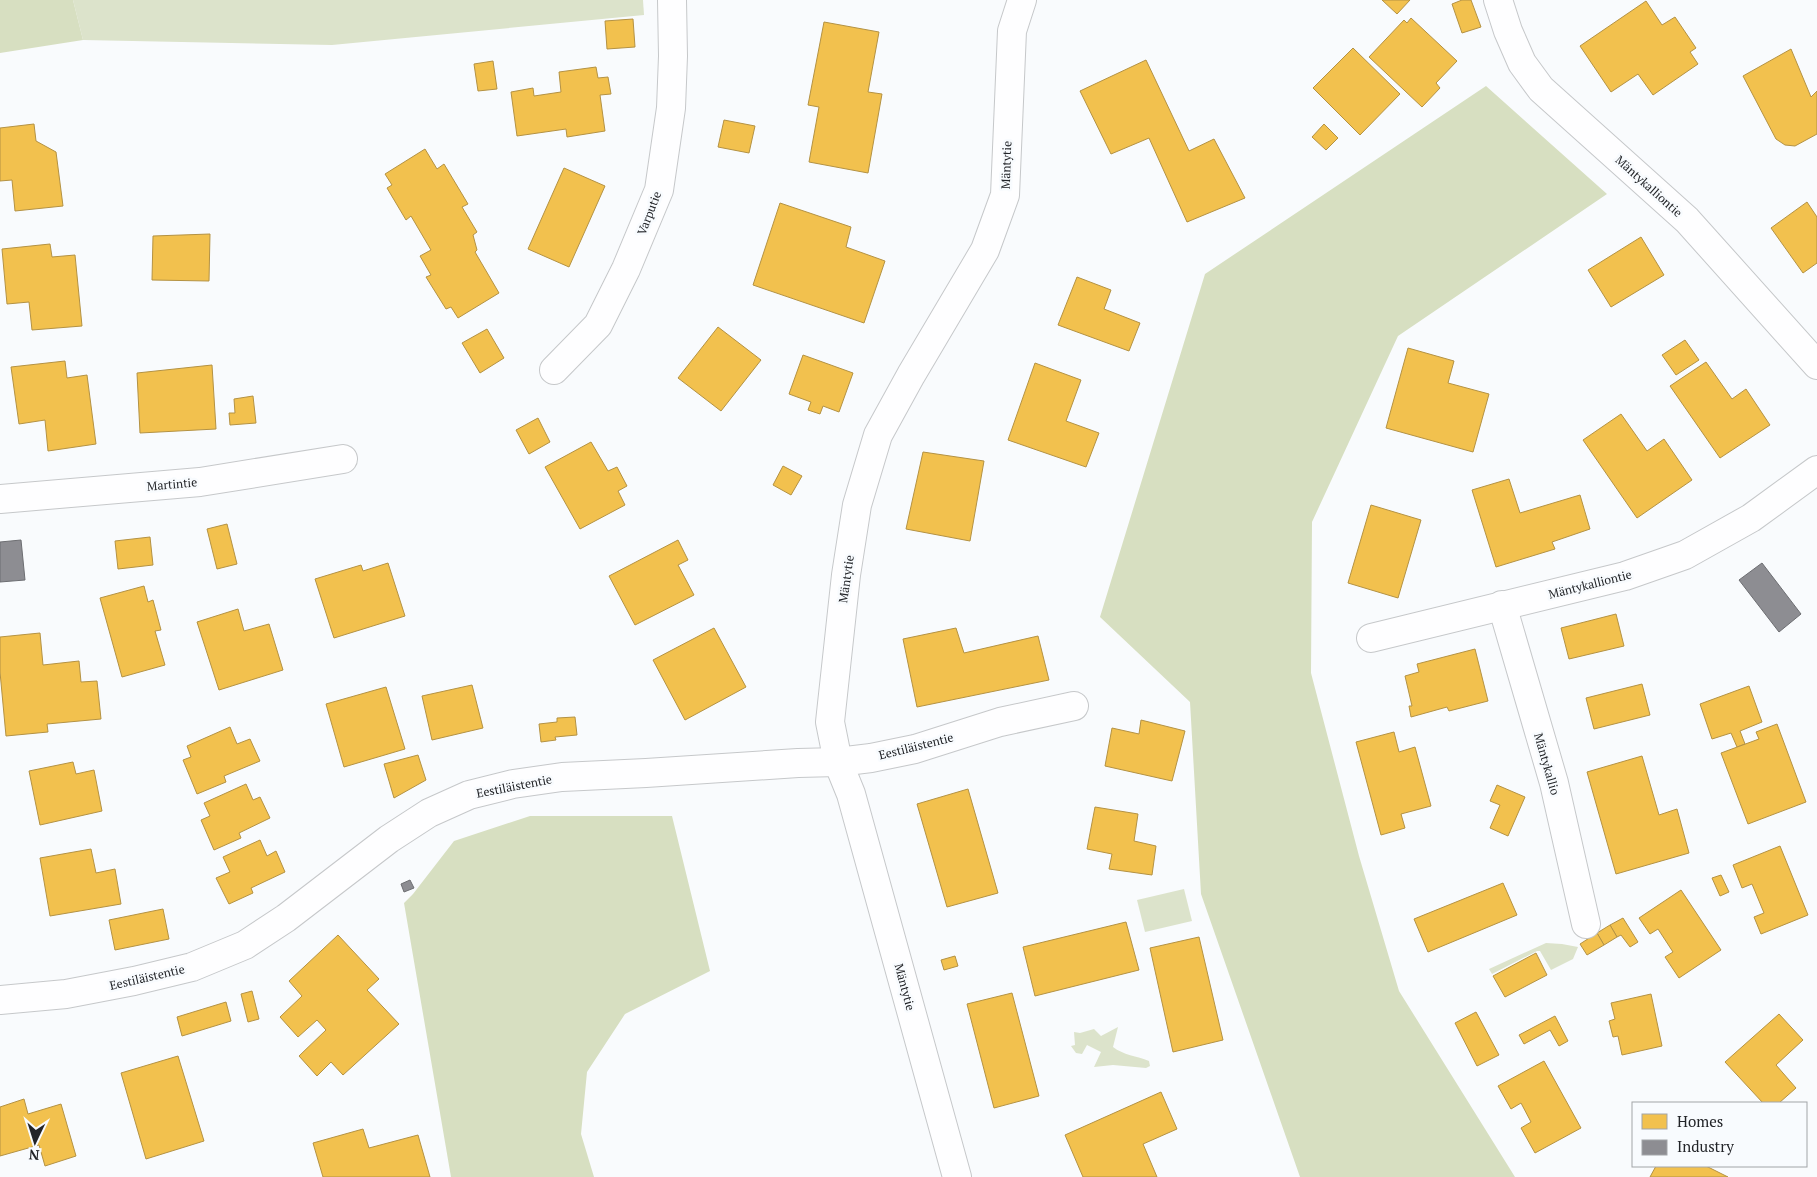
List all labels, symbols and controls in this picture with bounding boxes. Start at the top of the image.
street label: Mäntytie [998,141,1014,189]
street label: Mäntykalliontie [1612,152,1686,220]
street label: Varputie [634,189,664,237]
street label: Martintie [146,474,198,494]
street label: Mäntytie [835,554,857,604]
street label: Mäntykalliontie [1547,566,1633,602]
street label: Eestiläistentie [877,729,955,763]
street label: Mäntykallio [1531,731,1563,797]
street label: Eestiläistentie [475,771,553,801]
street label: Eestiläistentie [108,961,186,993]
street label: Mäntytie [892,962,918,1012]
legend [1632,1102,1807,1167]
text: Homes [1677,1111,1723,1131]
north arrow [10,1117,60,1167]
text: Industry [1677,1136,1734,1156]
text: N [28,1146,40,1165]

